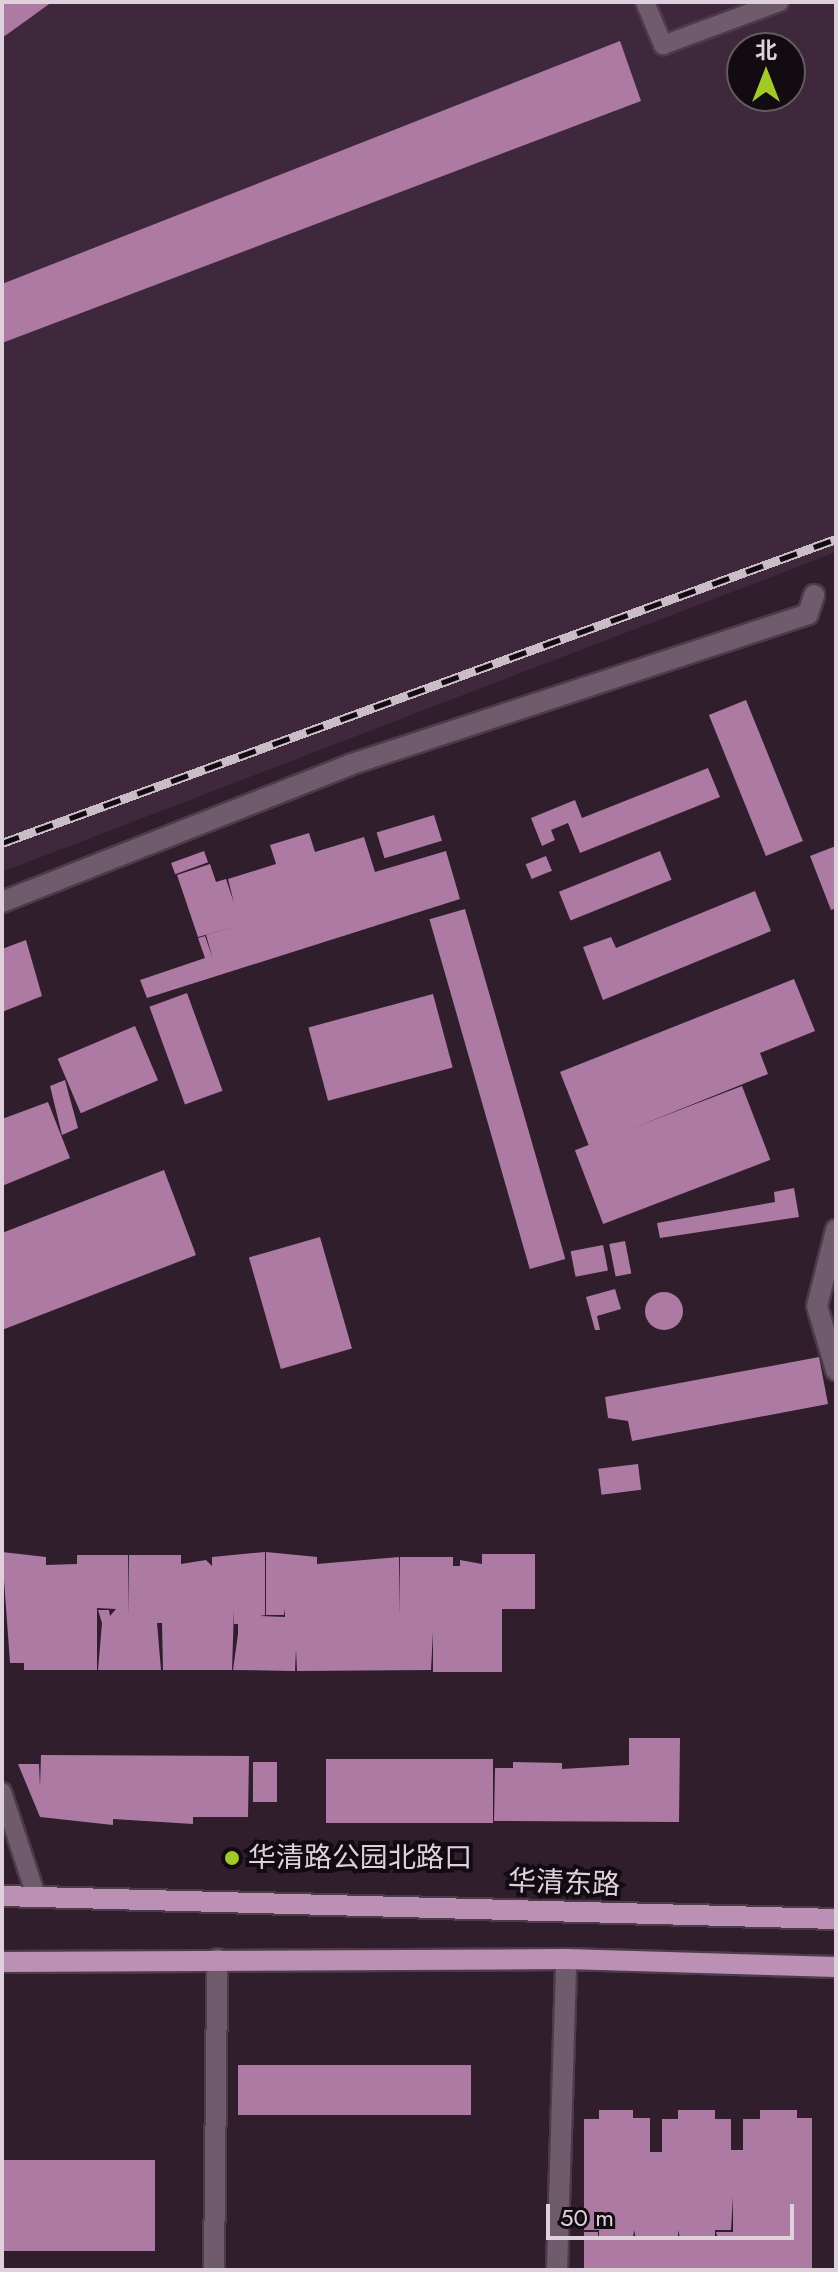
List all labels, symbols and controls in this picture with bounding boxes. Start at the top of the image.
north arrow [726,32,806,112]
text: 北 [755,34,777,66]
place label: 华清路公园北路口 [248,1841,472,1875]
marker: 华清路公园北路口 [223,1849,241,1867]
street label: 华清东路 [507,1864,621,1902]
scale bar [550,2188,798,2238]
text: 50 m [560,2200,614,2235]

